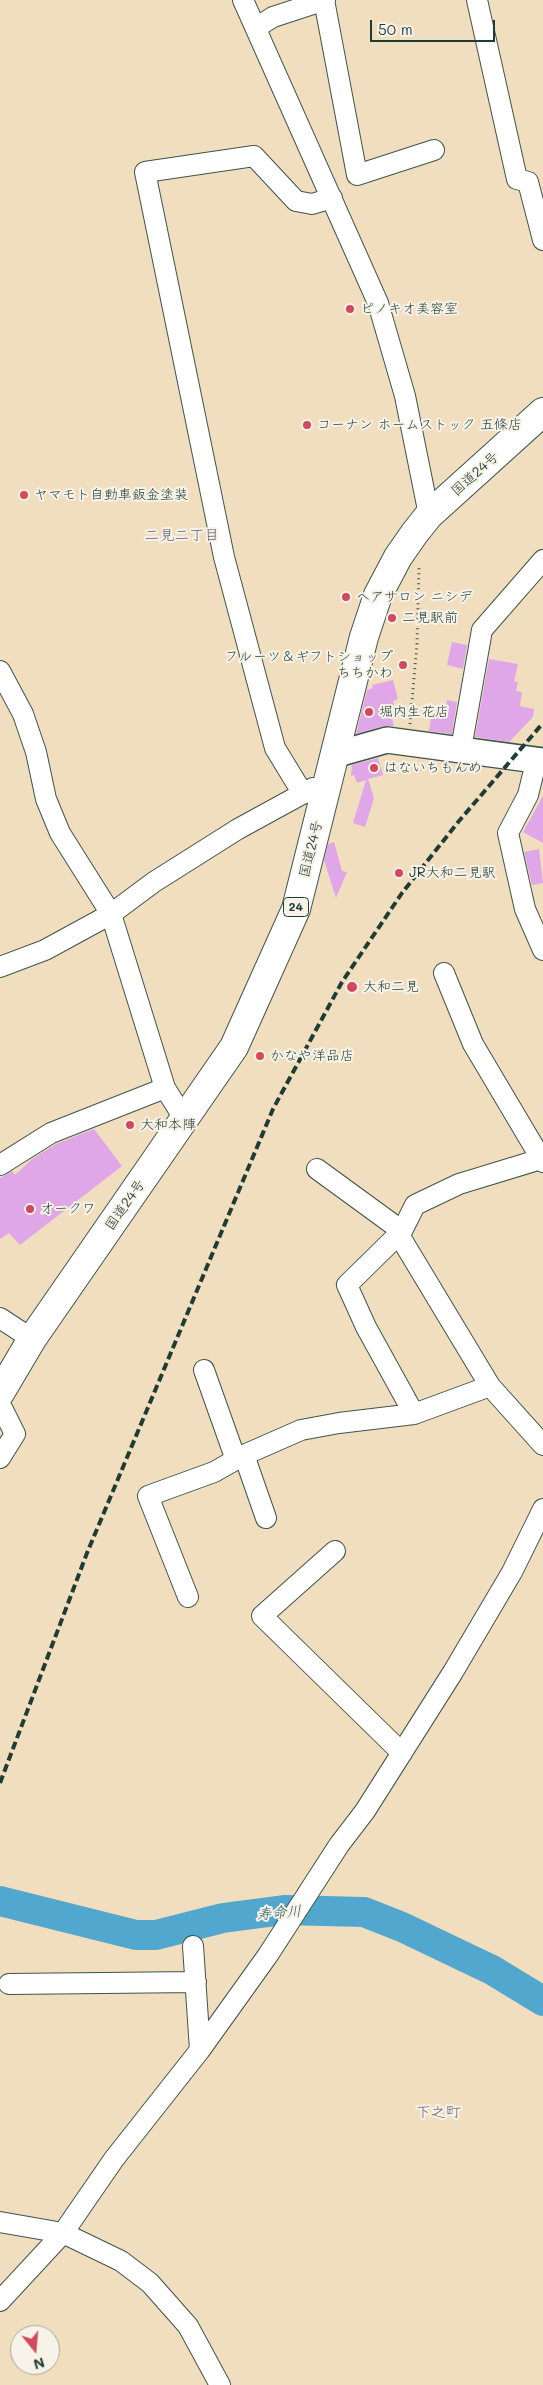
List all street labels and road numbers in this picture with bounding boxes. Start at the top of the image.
street label: 国道24号 [448,448,502,500]
street label: 国道24号 [296,819,326,879]
road number: 24 [284,898,308,916]
street label: 国道24号 [101,1176,149,1234]

